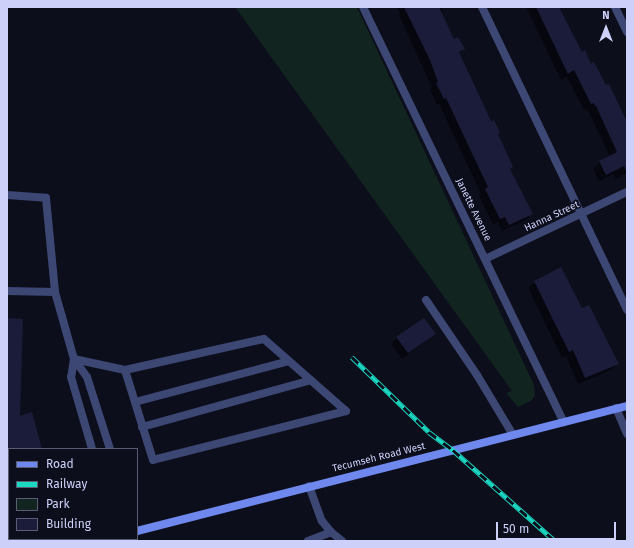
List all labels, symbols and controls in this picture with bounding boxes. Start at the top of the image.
north arrow [586,8,626,48]
text: N [602,9,610,22]
street label: Janette Avenue [453,177,493,243]
street label: Hanna Street [523,199,581,235]
street label: Tecumseh Road West [331,441,427,475]
legend [8,448,138,540]
text: Road [46,457,74,471]
text: Railway [46,477,87,491]
text: Park [46,497,70,511]
scale bar [498,514,618,540]
text: Building [46,517,91,531]
text: 50 m [503,522,529,536]

